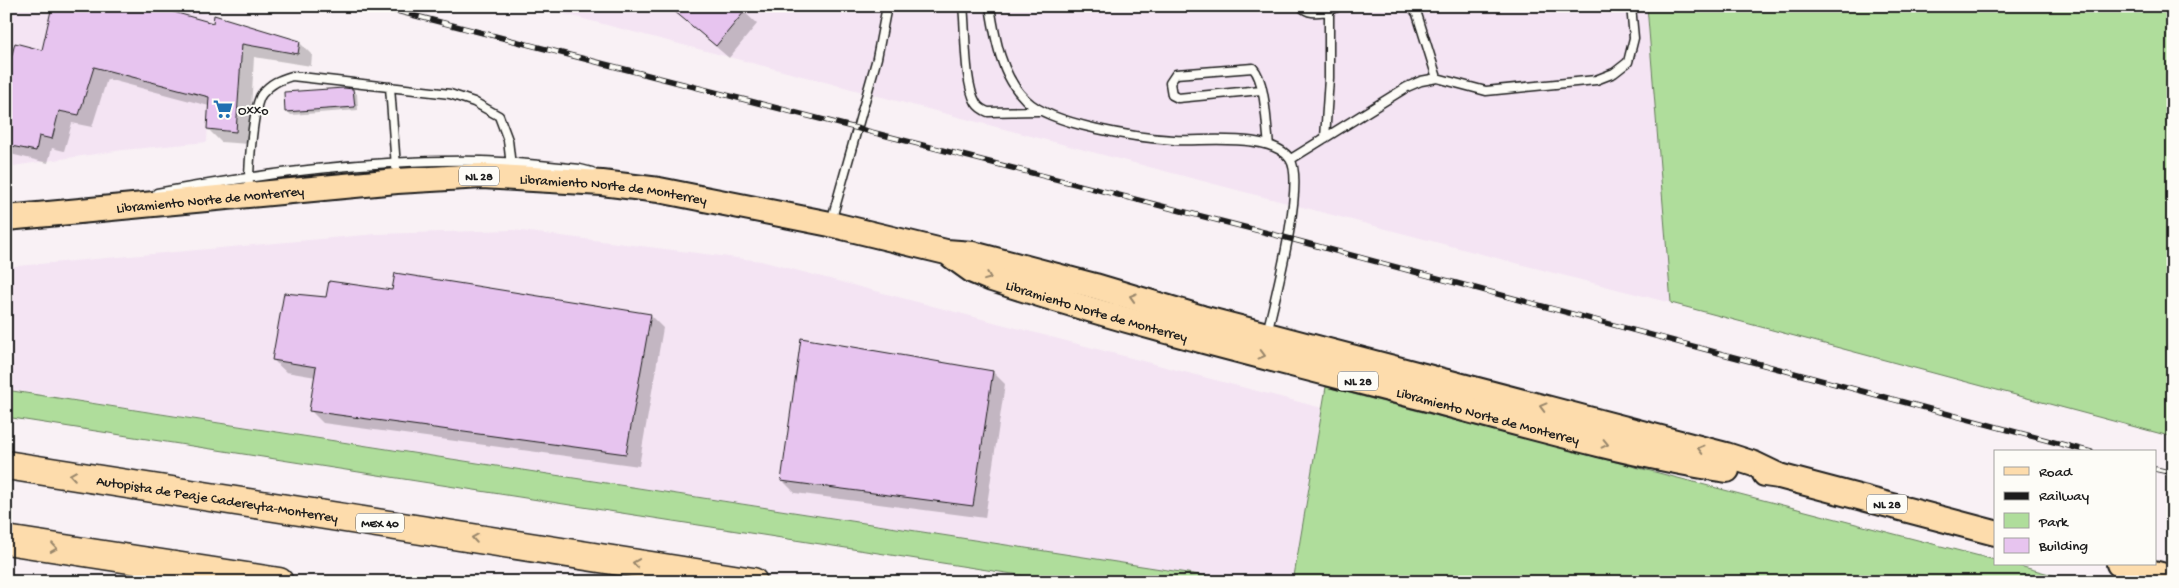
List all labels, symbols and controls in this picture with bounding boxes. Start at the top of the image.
supermarket icon: Oxxo [212,98,234,120]
place label: Oxxo [238,103,268,120]
road number: NL 28 [459,167,499,186]
street label: Libramiento Norte de Monterrey [519,172,708,210]
street label: Libramiento Norte de Monterrey [116,184,305,219]
one-way arrow [983,271,992,281]
street label: Libramiento Norte de Monterrey [1003,278,1189,347]
one-way arrow [1129,293,1138,303]
one-way arrow [1257,350,1265,360]
road number: NL 28 [1338,372,1378,391]
street label: Libramiento Norte de Monterrey [1394,385,1581,450]
one-way arrow [1540,403,1548,413]
one-way arrow [1601,438,1610,449]
one-way arrow [1697,444,1705,454]
legend [1994,450,2156,566]
text: Road [2039,464,2073,482]
one-way arrow [68,470,76,481]
street label: Autopista de Peaje Cadereyta-Monterrey [95,473,339,528]
text: Railway [2039,488,2090,506]
road number: NL 28 [1867,494,1907,514]
road number: MEX 40 [356,514,404,532]
text: Park [2038,514,2069,532]
one-way arrow [471,533,480,543]
text: Building [2038,538,2088,556]
one-way arrow [50,542,59,552]
one-way arrow [632,559,640,569]

